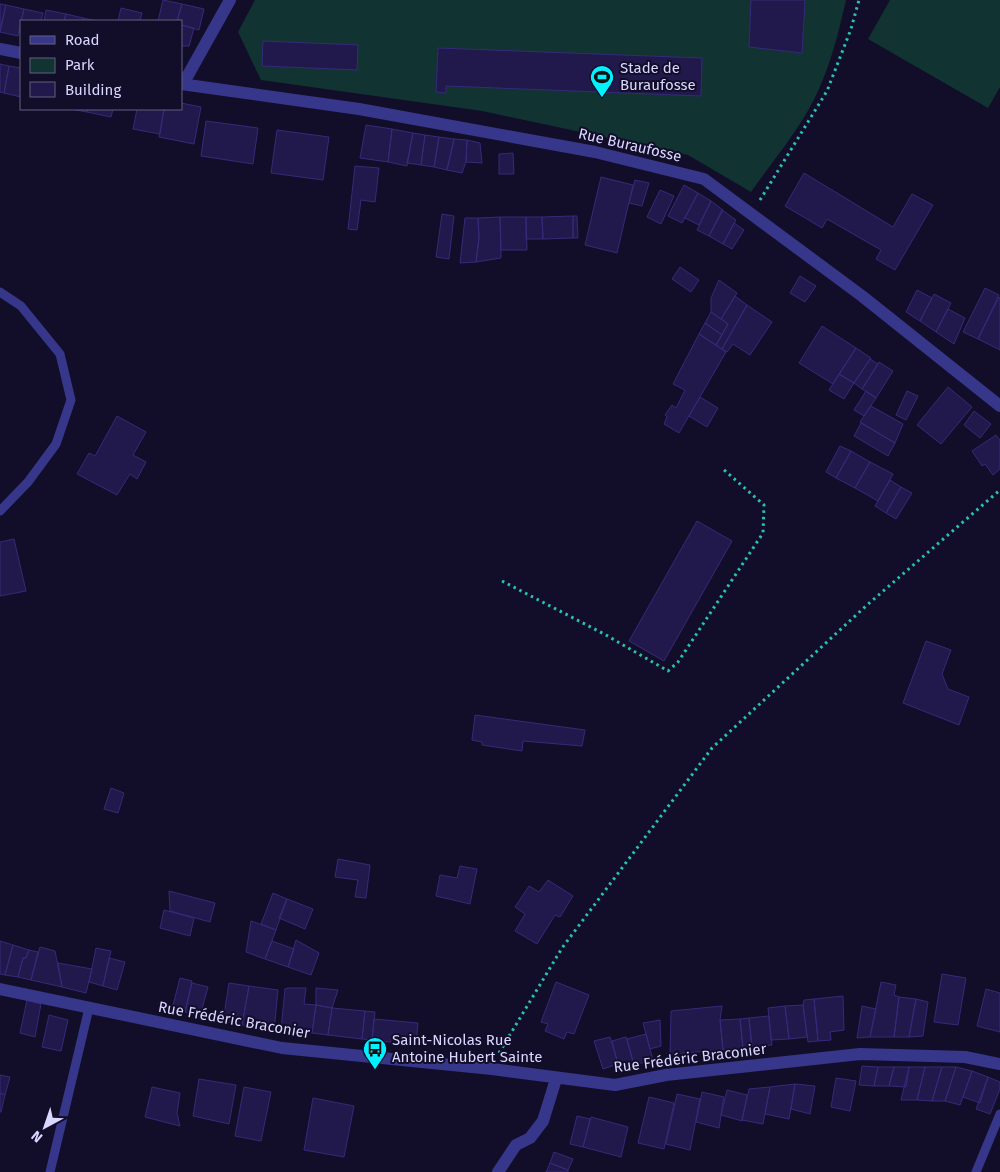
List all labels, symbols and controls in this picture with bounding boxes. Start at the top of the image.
legend [20,20,182,110]
text: Road [65,31,100,49]
text: Park [65,56,95,74]
place label: Stade de Buraufosse [620,59,696,94]
sports icon: Stade de Buraufosse [589,64,615,98]
text: Building [65,81,121,99]
street label: Rue Buraufosse [577,124,683,166]
street label: Rue Frédéric Braconier [157,998,311,1042]
place label: Saint-Nicolas Rue Antoine Hubert Sainte [392,1031,542,1066]
bus stop icon: Saint-Nicolas Rue Antoine Hubert Sainte [362,1036,388,1070]
street label: Rue Frédéric Braconier [613,1040,768,1076]
north arrow [20,1102,70,1152]
text: N [28,1127,46,1146]

